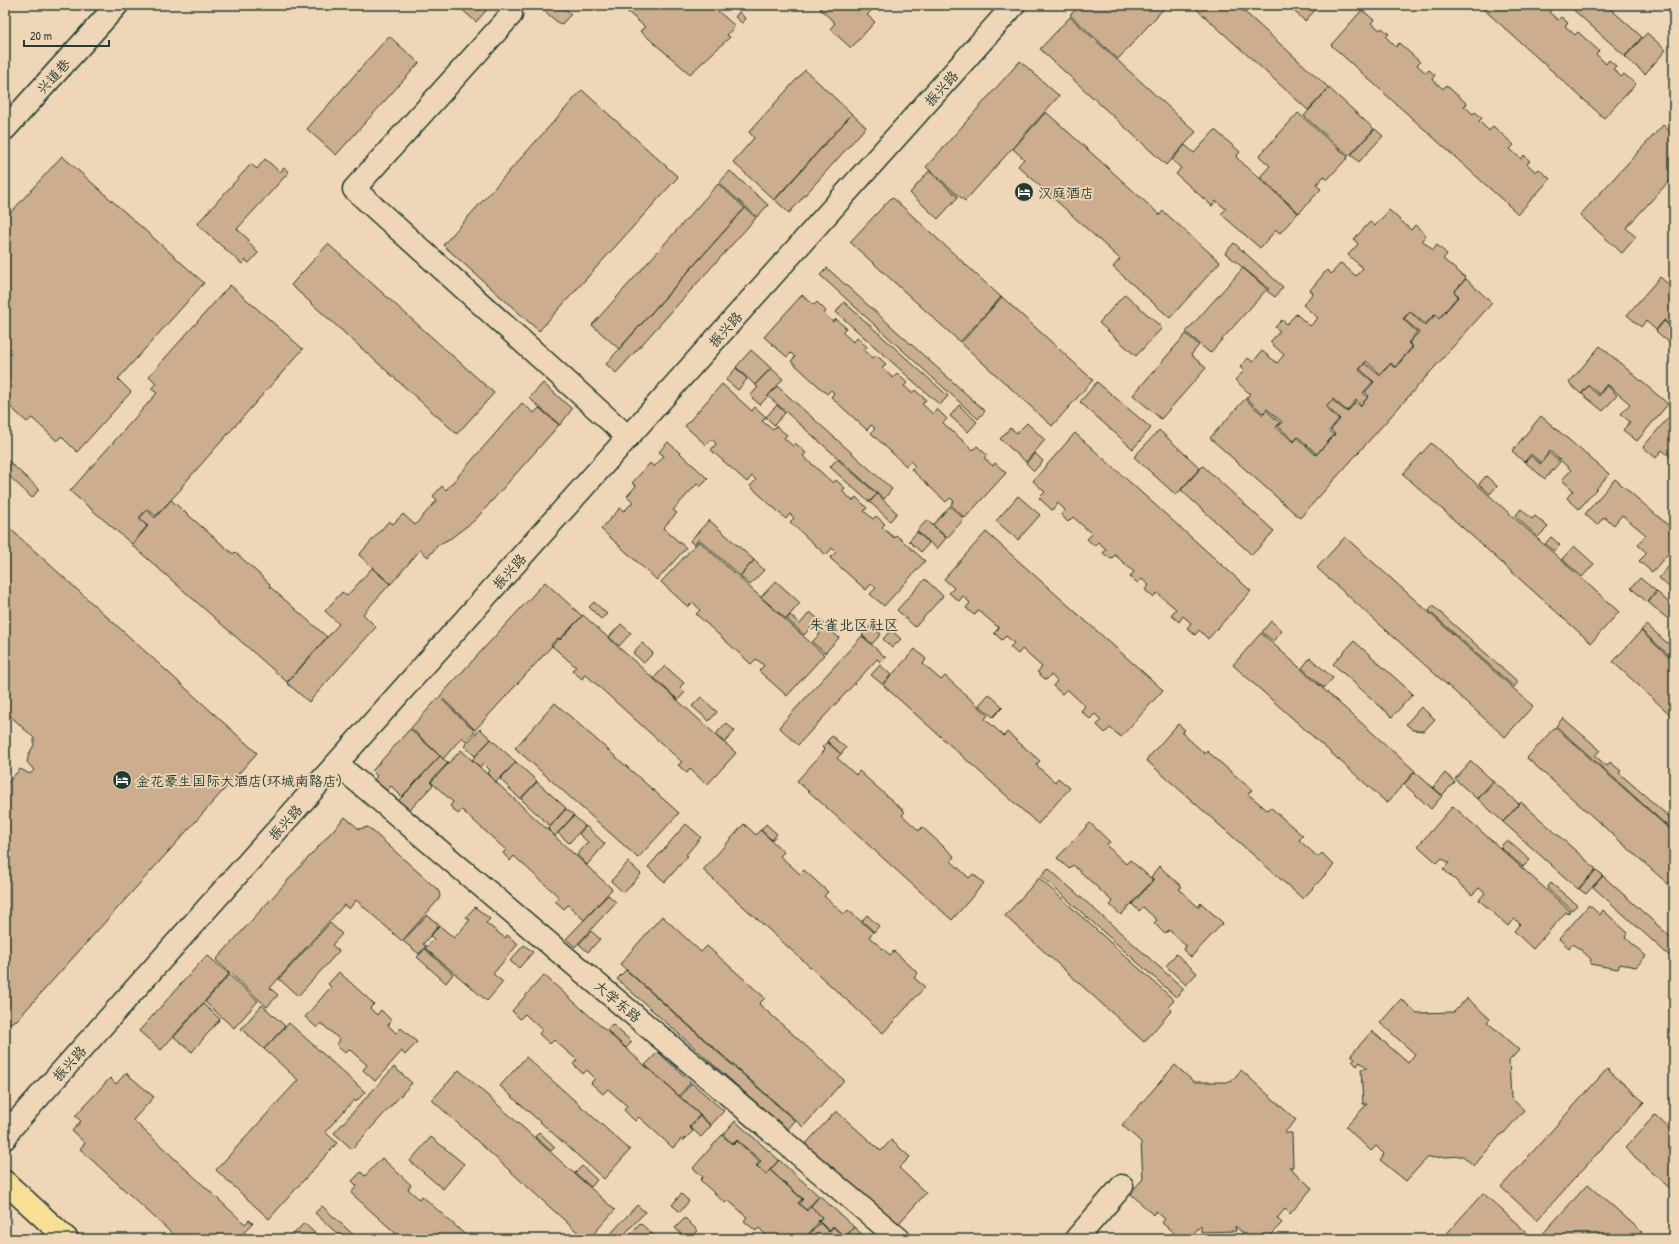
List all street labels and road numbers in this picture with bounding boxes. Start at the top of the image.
street label: 兴道巷 [32,53,75,98]
street label: 振兴路 [920,66,962,110]
street label: 振兴路 [704,307,746,351]
street label: 振兴路 [488,549,530,593]
street label: 振兴路 [264,800,306,844]
street label: 大学东路 [590,976,646,1026]
street label: 振兴路 [48,1041,90,1085]

